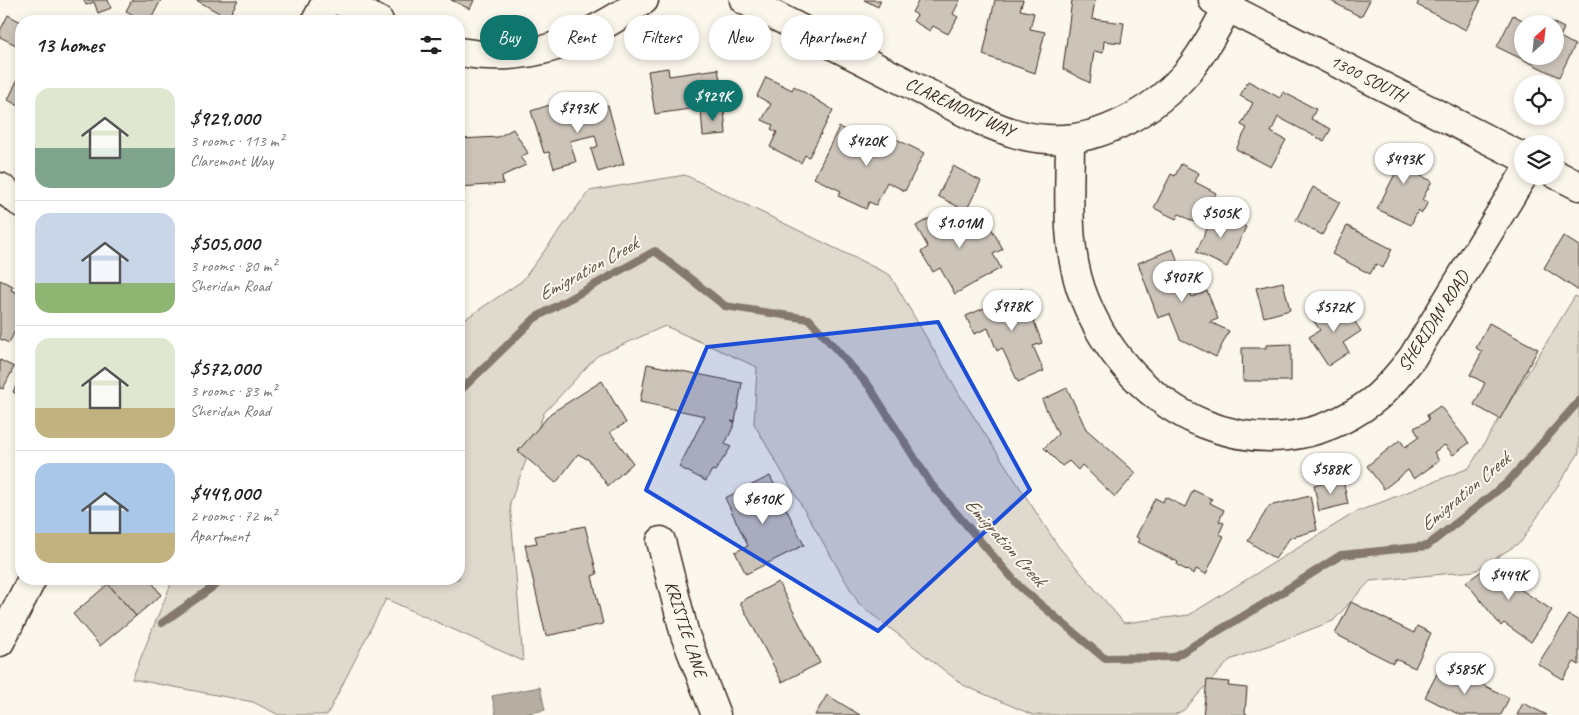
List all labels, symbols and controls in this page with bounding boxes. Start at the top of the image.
chip: Buy [480,15,538,60]
chip: Rent [548,15,614,60]
chip: Filters [624,15,699,60]
chip: New [709,15,771,60]
chip: Apartment [781,15,883,60]
north arrow [1514,15,1564,65]
map controls [1514,15,1564,185]
icon: filters [417,31,445,59]
text: 13 homes [35,32,104,58]
street label: 1300 SOUTH [1326,50,1412,108]
street label: CLAREMONT WAY [902,72,1021,143]
button: locate [1514,75,1564,125]
pin: $929K [678,80,748,122]
text: $929K [695,86,731,106]
pin: $793K [543,92,613,134]
text: $793K [560,98,596,118]
text: $929,000 [190,105,260,131]
icon: home [75,108,135,168]
pin: $420K [832,124,902,167]
text: 3 rooms · 113 m² [190,131,284,151]
text: $420K [849,131,885,151]
button: layers [1514,135,1564,185]
pin: $493K [1369,142,1439,185]
text: $493K [1386,149,1422,169]
text: Claremont Way [190,151,273,171]
pin: $505K [1186,196,1256,239]
text: $505K [1203,203,1239,223]
pin: $1.01M [919,206,1001,249]
text: $1.01M [938,213,982,233]
text: $505,000 [190,230,260,256]
water label: Emigration Creek [534,230,645,306]
icon: home [75,233,135,293]
text: 3 rooms · 80 m² [190,256,276,276]
pin: $907K [1147,260,1217,303]
street label: SHERIDAN ROAD [1393,266,1474,375]
text: $907K [1164,267,1200,287]
text: Sheridan Road [190,276,270,296]
pin: $978K [977,290,1047,332]
pin: $572K [1299,290,1369,333]
text: $978K [994,296,1030,316]
text: $572K [1316,297,1352,317]
text: $572,000 [190,355,260,381]
icon: home [75,358,135,418]
text: 3 rooms · 83 m² [190,381,276,401]
text: Sheridan Road [190,401,270,421]
water label: Emigration Creek [1415,445,1517,537]
pin: $588K [1296,452,1366,495]
text: $588K [1313,459,1349,479]
text: $449,000 [190,480,260,506]
pin: $610K [728,482,798,525]
icon: home [75,483,135,543]
text: $610K [744,489,782,509]
water label: Emigration Creek [959,493,1053,593]
text: 2 rooms · 72 m² [190,506,276,526]
text: Apartment [190,526,249,546]
pin: $449K [1474,558,1544,601]
text: $449K [1491,565,1527,585]
street label: KRISTIE LANE [660,578,713,682]
pin: $585K [1430,652,1500,695]
text: $585K [1447,659,1483,679]

